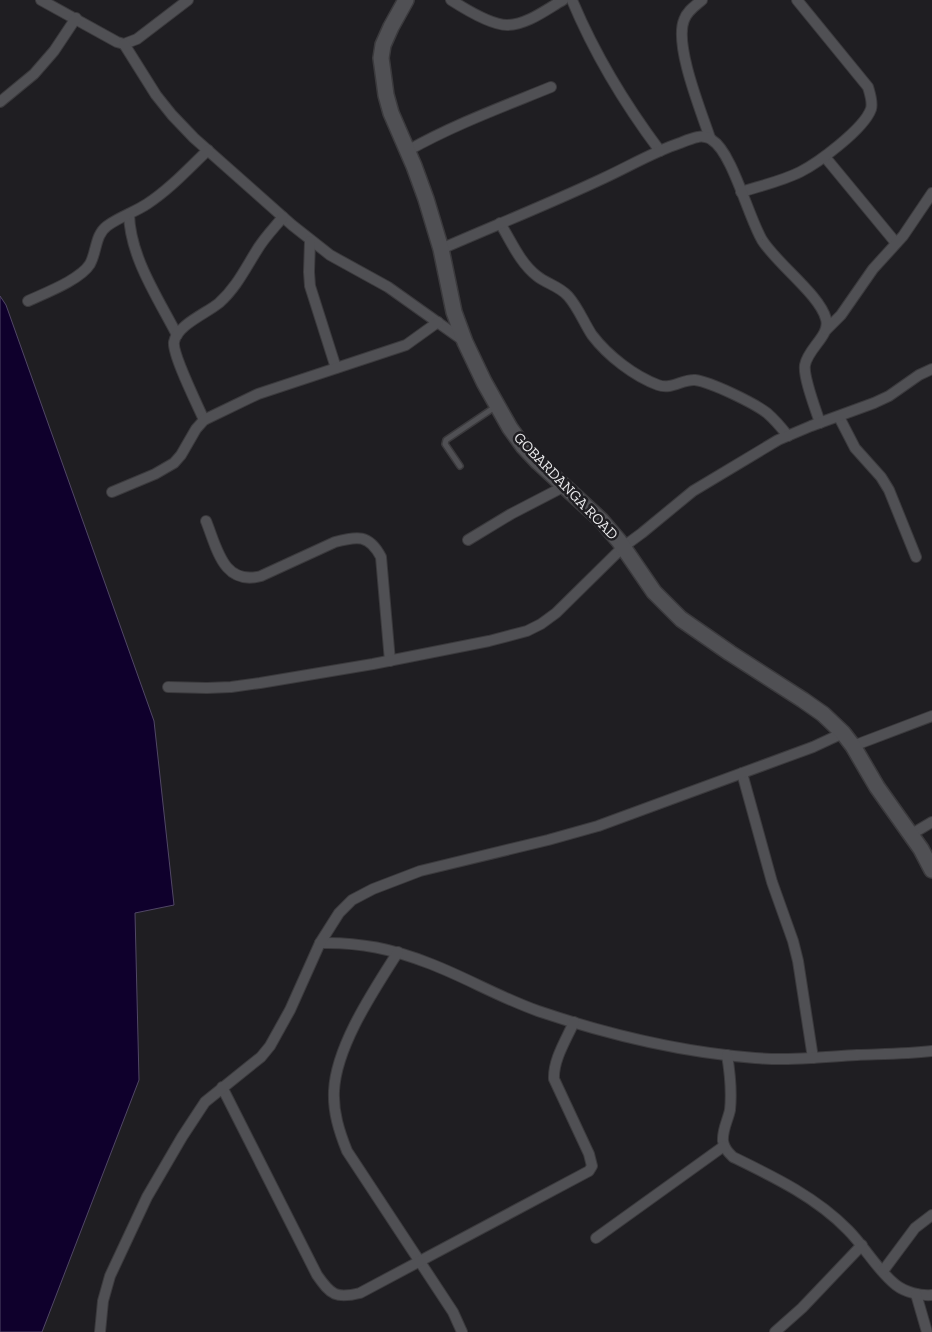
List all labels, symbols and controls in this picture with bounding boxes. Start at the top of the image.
street label: GOBARDANGA ROAD [510,429,622,543]

